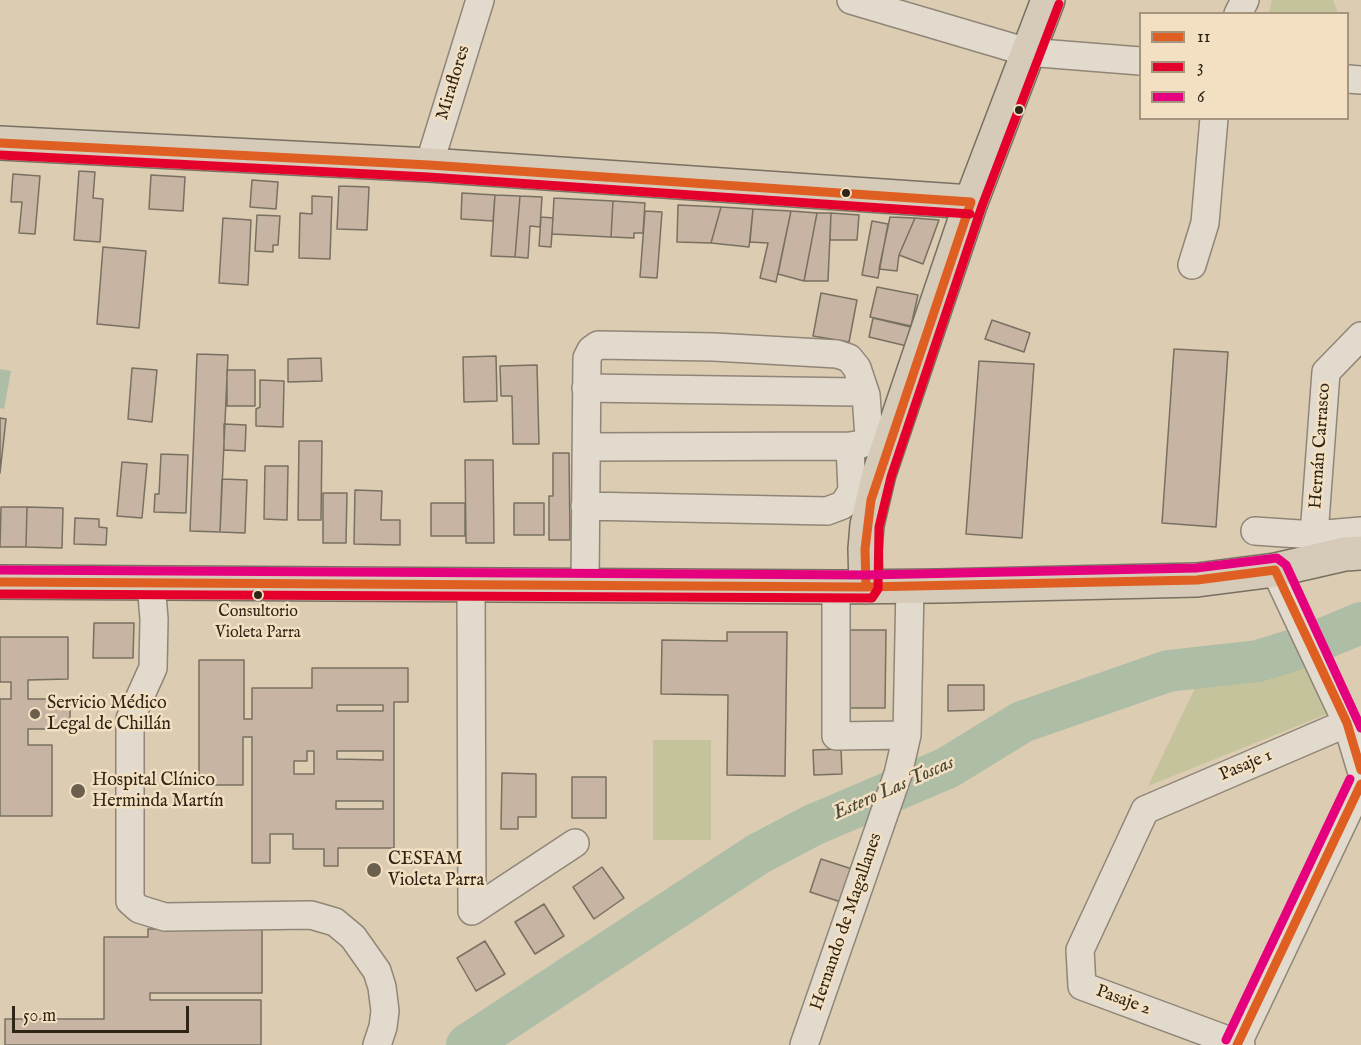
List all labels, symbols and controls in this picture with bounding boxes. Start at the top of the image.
legend [1139,12,1349,120]
text: 11 [1197,26,1210,49]
street label: Miraflores [432,43,476,123]
text: 3 [1197,56,1204,79]
text: 6 [1197,86,1205,109]
unlabelled marker [1013,104,1025,116]
unlabelled marker [840,187,852,199]
street label: Hernán Carrasco [1306,382,1336,510]
marker: Consultorio Violeta Parra [252,589,264,601]
place label: Consultorio Violeta Parra [215,603,301,641]
place label: Servicio Médico Legal de Chillán [47,693,171,736]
marker: Servicio Médico Legal de Chillán [28,707,42,721]
street label: Pasaje 1 [1216,745,1276,787]
water label: Estero Las Toscas [830,752,958,826]
place label: Hospital Clínico Herminda Martín [92,770,224,812]
marker: Hospital Clínico Herminda Martín [69,782,87,800]
street label: Hernando de Magallanes [806,830,888,1014]
place label: CESFAM Violeta Parra [388,849,484,892]
marker: CESFAM Violeta Parra [365,861,383,879]
street label: Pasaje 2 [1092,981,1154,1021]
scale bar [15,994,192,1032]
text: 50 m [23,1005,56,1028]

